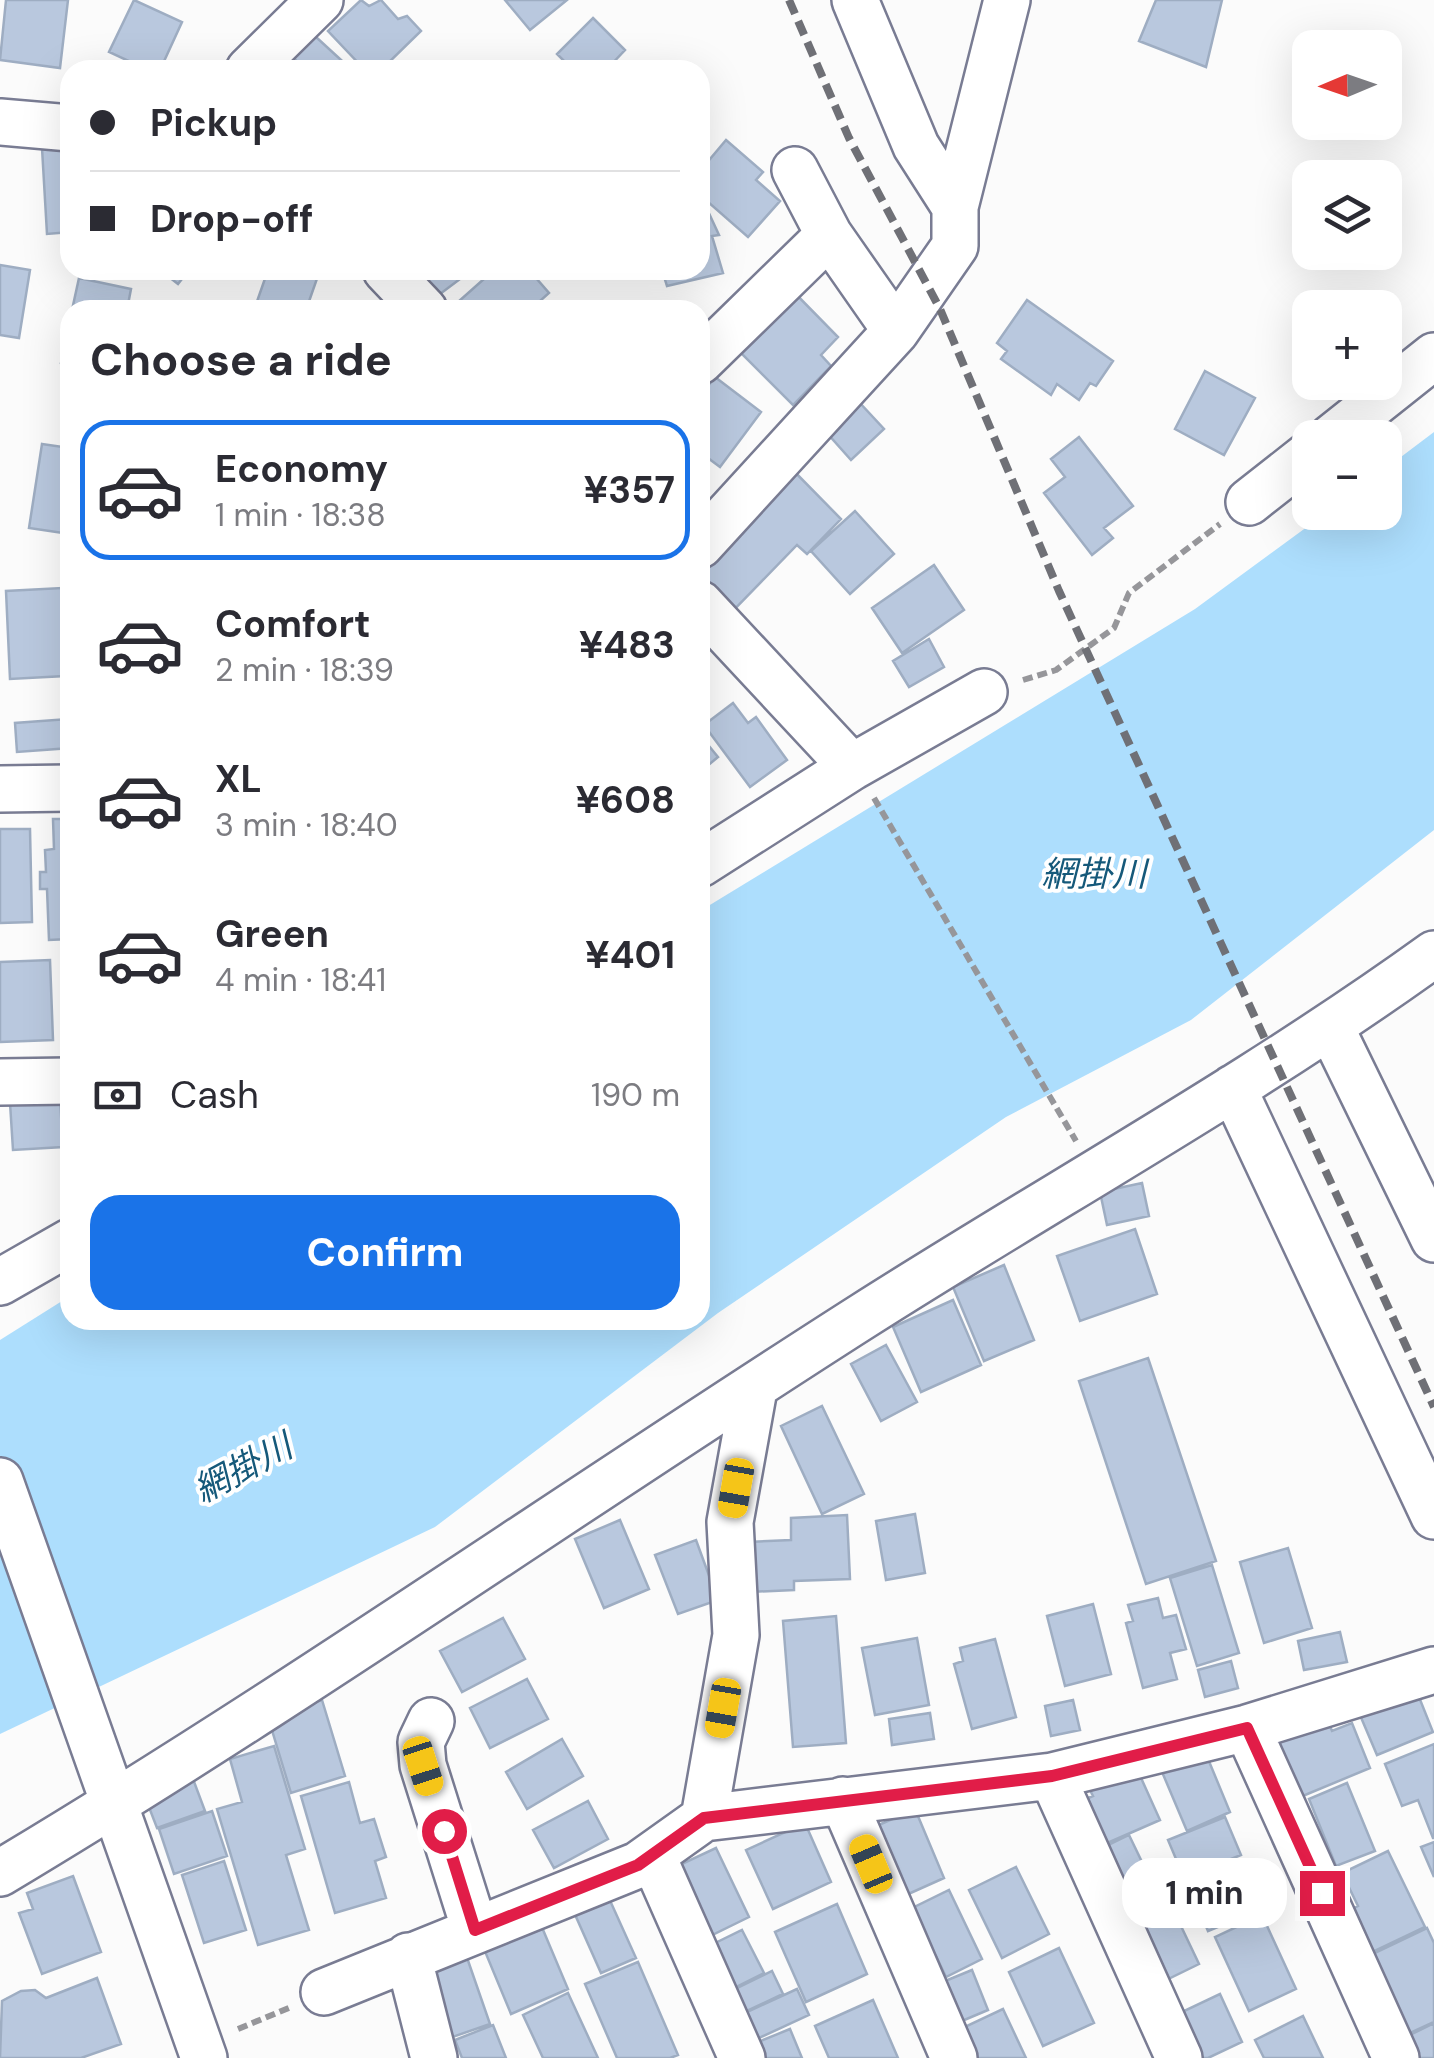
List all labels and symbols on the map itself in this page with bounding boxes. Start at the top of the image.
north arrow [1292,30,1402,140]
water label: 網掛川 [1041,851,1150,897]
water label: 網掛川 [186,1421,304,1513]
car [716,1456,756,1520]
car [703,1676,743,1740]
car [399,1733,447,1799]
route start [422,1809,467,1854]
car [845,1831,897,1897]
callout: 1 min [1122,1858,1287,1928]
route end [1300,1871,1345,1916]

